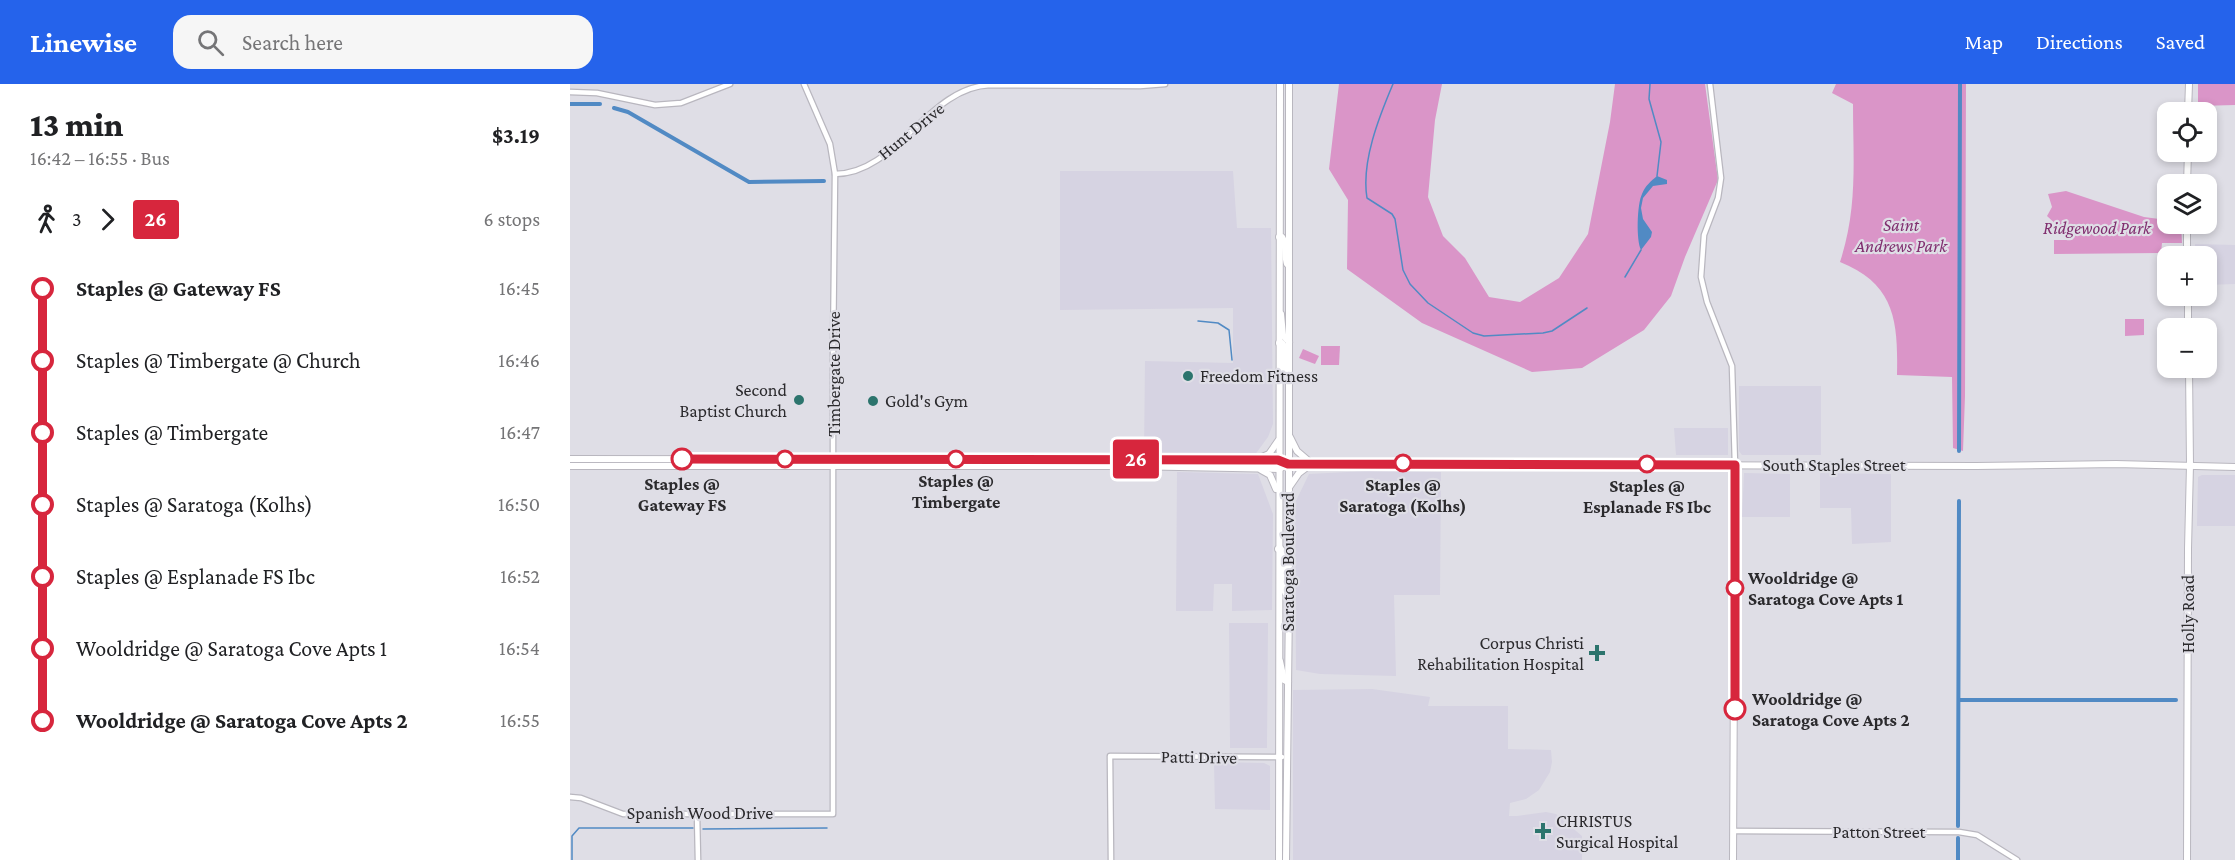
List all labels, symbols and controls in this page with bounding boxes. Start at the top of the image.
search box [173,15,593,69]
icon: search [194,26,227,59]
text: Linewise [30,27,137,58]
text: Search here [242,30,343,55]
text: Map [1965,30,2003,54]
text: Directions [2036,30,2123,54]
text: Saved [2156,30,2205,54]
street label: Hunt Drive [874,98,948,164]
map controls [2157,102,2217,378]
button: locate [2157,102,2217,162]
text: 13 min [30,106,123,143]
text: $3.19 [492,123,540,148]
text: 16:42 – 16:55 · Bus [30,147,170,169]
button: layers [2157,174,2217,234]
icon: walk [30,203,63,236]
icon: forward [91,203,124,236]
text: 26 [145,207,167,231]
text: 3 [72,208,82,230]
text: 6 stops [483,208,540,230]
park label: Saint Andrews Park [1854,215,1948,256]
park label: Ridgewood Park [2043,218,2152,238]
button: + [2157,246,2217,306]
text: Staples @ Gateway FS [76,276,281,301]
text: 16:45 [499,277,540,299]
street label: Timbergate Drive [824,311,844,437]
button: − [2157,318,2217,378]
text: Staples @ Timbergate @ Church [76,348,361,373]
text: 16:46 [498,349,540,371]
place label: Freedom Fitness [1200,366,1318,386]
marker: Freedom Fitness [1181,369,1195,383]
place label: Second Baptist Church [679,380,788,421]
place label: Gold's Gym [885,391,969,411]
marker: Second Baptist Church [792,393,806,407]
marker: Gold's Gym [866,394,880,408]
text: Staples @ Timbergate [76,420,268,445]
text: 16:47 [500,421,540,443]
line badge: 26 [1109,440,1163,478]
text: 26 [1125,447,1147,471]
marker: Staples @ Gateway FS [671,448,693,470]
unlabelled marker [776,450,794,468]
marker: Staples @ Timbergate [947,450,965,468]
marker: Staples @ Saratoga (Kolhs) [1394,454,1412,472]
marker: Staples @ Esplanade FS Ibc [1638,455,1656,473]
street label: South Staples Street [1762,455,1907,475]
place label: Staples @ Timbergate [912,471,1000,512]
place label: Staples @ Gateway FS [638,474,726,515]
place label: Staples @ Saratoga (Kolhs) [1339,475,1467,517]
place label: Staples @ Esplanade FS Ibc [1583,476,1711,517]
text: Staples @ Saratoga (Kolhs) [76,492,313,517]
street label: Saratoga Boulevard [1278,492,1298,632]
text: 16:50 [498,493,540,515]
text: Staples @ Esplanade FS Ibc [76,564,315,589]
text: 16:52 [500,565,540,587]
place label: Wooldridge @ Saratoga Cove Apts 1 [1747,568,1903,609]
street label: Holly Road [2178,574,2198,653]
marker: Wooldridge @ Saratoga Cove Apts 1 [1726,579,1744,597]
place label: Corpus Christi Rehabilitation Hospital [1417,633,1584,674]
text: Wooldridge @ Saratoga Cove Apts 1 [76,636,387,661]
text: 16:54 [499,637,540,659]
marker: Corpus Christi Rehabilitation Hospital [1588,644,1606,662]
place label: Wooldridge @ Saratoga Cove Apts 2 [1751,689,1910,730]
marker: Wooldridge @ Saratoga Cove Apts 2 [1724,698,1746,720]
text: Wooldridge @ Saratoga Cove Apts 2 [76,708,408,733]
text: 16:55 [500,709,540,731]
street label: Patti Drive [1161,746,1237,768]
street label: Spanish Wood Drive [627,803,773,823]
place label: CHRISTUS Surgical Hospital [1556,811,1679,852]
marker: CHRISTUS Surgical Hospital [1534,822,1552,840]
street label: Patton Street [1832,822,1927,842]

